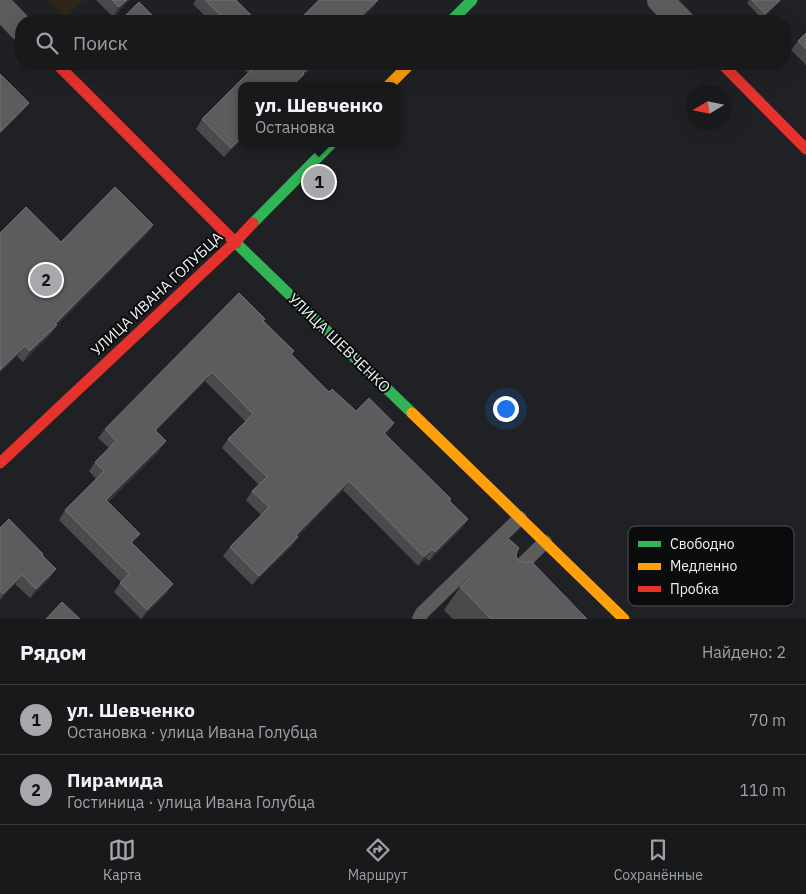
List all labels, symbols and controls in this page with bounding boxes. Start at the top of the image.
search box [15,15,791,70]
icon: search [33,29,61,57]
text: Поиск [73,31,128,55]
popup [238,82,400,147]
north arrow [686,85,731,130]
text: ул. Шевченко [255,93,383,117]
text: Остановка [255,117,335,137]
pin: 1 [303,163,335,201]
street label: УЛИЦА ИВАНА ГОЛУБЦА [87,227,227,360]
pin: 2 [30,261,62,299]
street label: УЛИЦА ШЕВЧЕНКО [284,289,395,396]
your location [493,396,519,422]
legend [628,526,794,606]
text: Свободно [670,535,735,553]
text: Медленно [670,557,738,575]
text: Пробка [670,580,719,598]
text: Рядом [20,638,87,666]
text: Найдено: 2 [702,642,786,662]
text: ул. Шевченко [67,698,195,722]
text: 1 [31,710,41,730]
text: 70 m [749,710,786,730]
text: Остановка · улица Ивана Голубца [67,722,318,742]
text: Пирамида [67,768,163,792]
text: 2 [31,780,41,800]
text: 110 m [739,780,786,800]
text: Гостиница · улица Ивана Голубца [67,792,315,812]
tab: Карта [103,836,142,884]
tab: Маршрут [348,836,408,884]
tab: Сохранённые [614,836,703,884]

